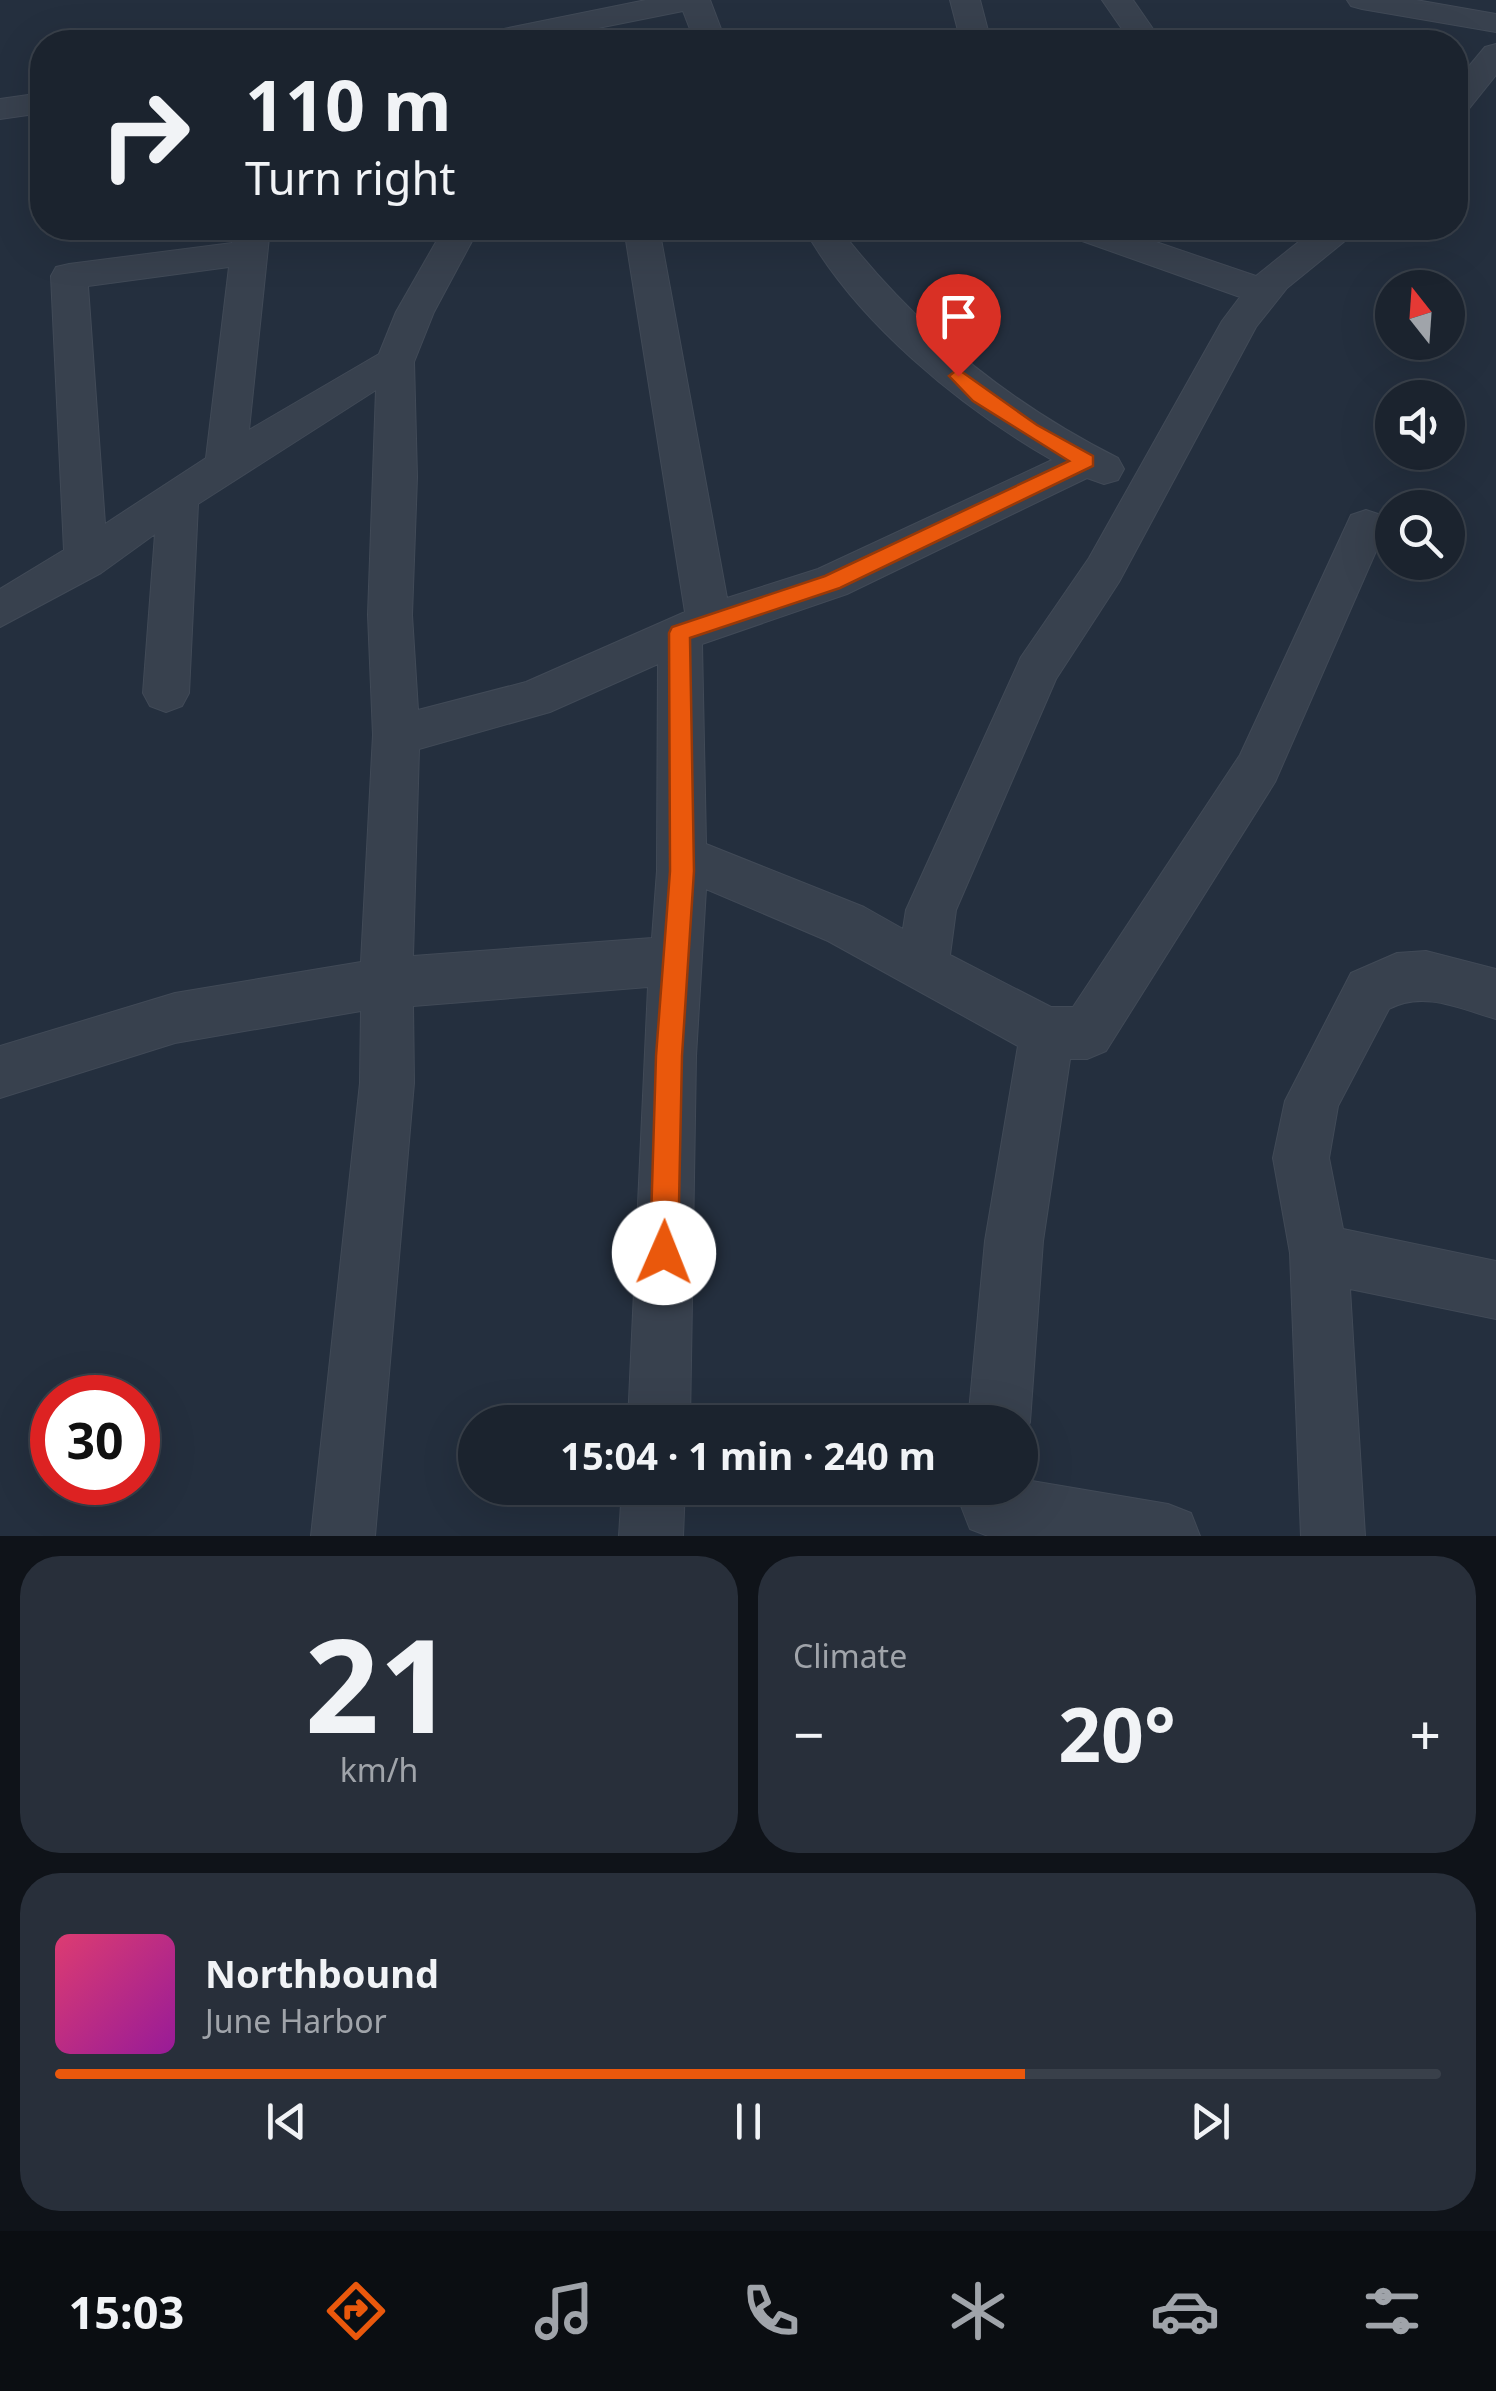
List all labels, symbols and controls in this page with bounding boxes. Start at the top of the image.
text: 110 m [245,56,452,152]
icon: right [80,70,210,200]
text: Turn right [245,147,456,208]
north arrow [1375,270,1465,360]
map controls [1375,270,1465,580]
pin [916,274,1001,377]
icon: arrive [931,289,986,344]
button: sound [1375,380,1465,470]
button: search [1375,490,1465,580]
position arrow [612,1201,716,1305]
speed limit sign: 30 [30,1375,160,1505]
text: 15:04 · 1 min · 240 m [560,1429,936,1481]
text: 21 [305,1594,453,1771]
text: Climate [793,1634,907,1677]
text: 20° [1058,1682,1176,1784]
text: − [793,1696,824,1771]
text: + [1410,1696,1441,1771]
text: km/h [340,1748,418,1791]
text: Northbound [205,1947,439,1999]
text: June Harbor [205,1999,387,2042]
icon: previous [259,2094,314,2149]
icon: pause [721,2094,776,2149]
icon: next [1183,2094,1238,2149]
icon: directions [321,2276,391,2346]
icon: music [529,2276,599,2346]
icon: phone [736,2276,806,2346]
icon: climate [943,2276,1013,2346]
icon: car [1150,2276,1220,2346]
icon: filters [1357,2276,1427,2346]
text: 15:03 [69,2281,184,2342]

